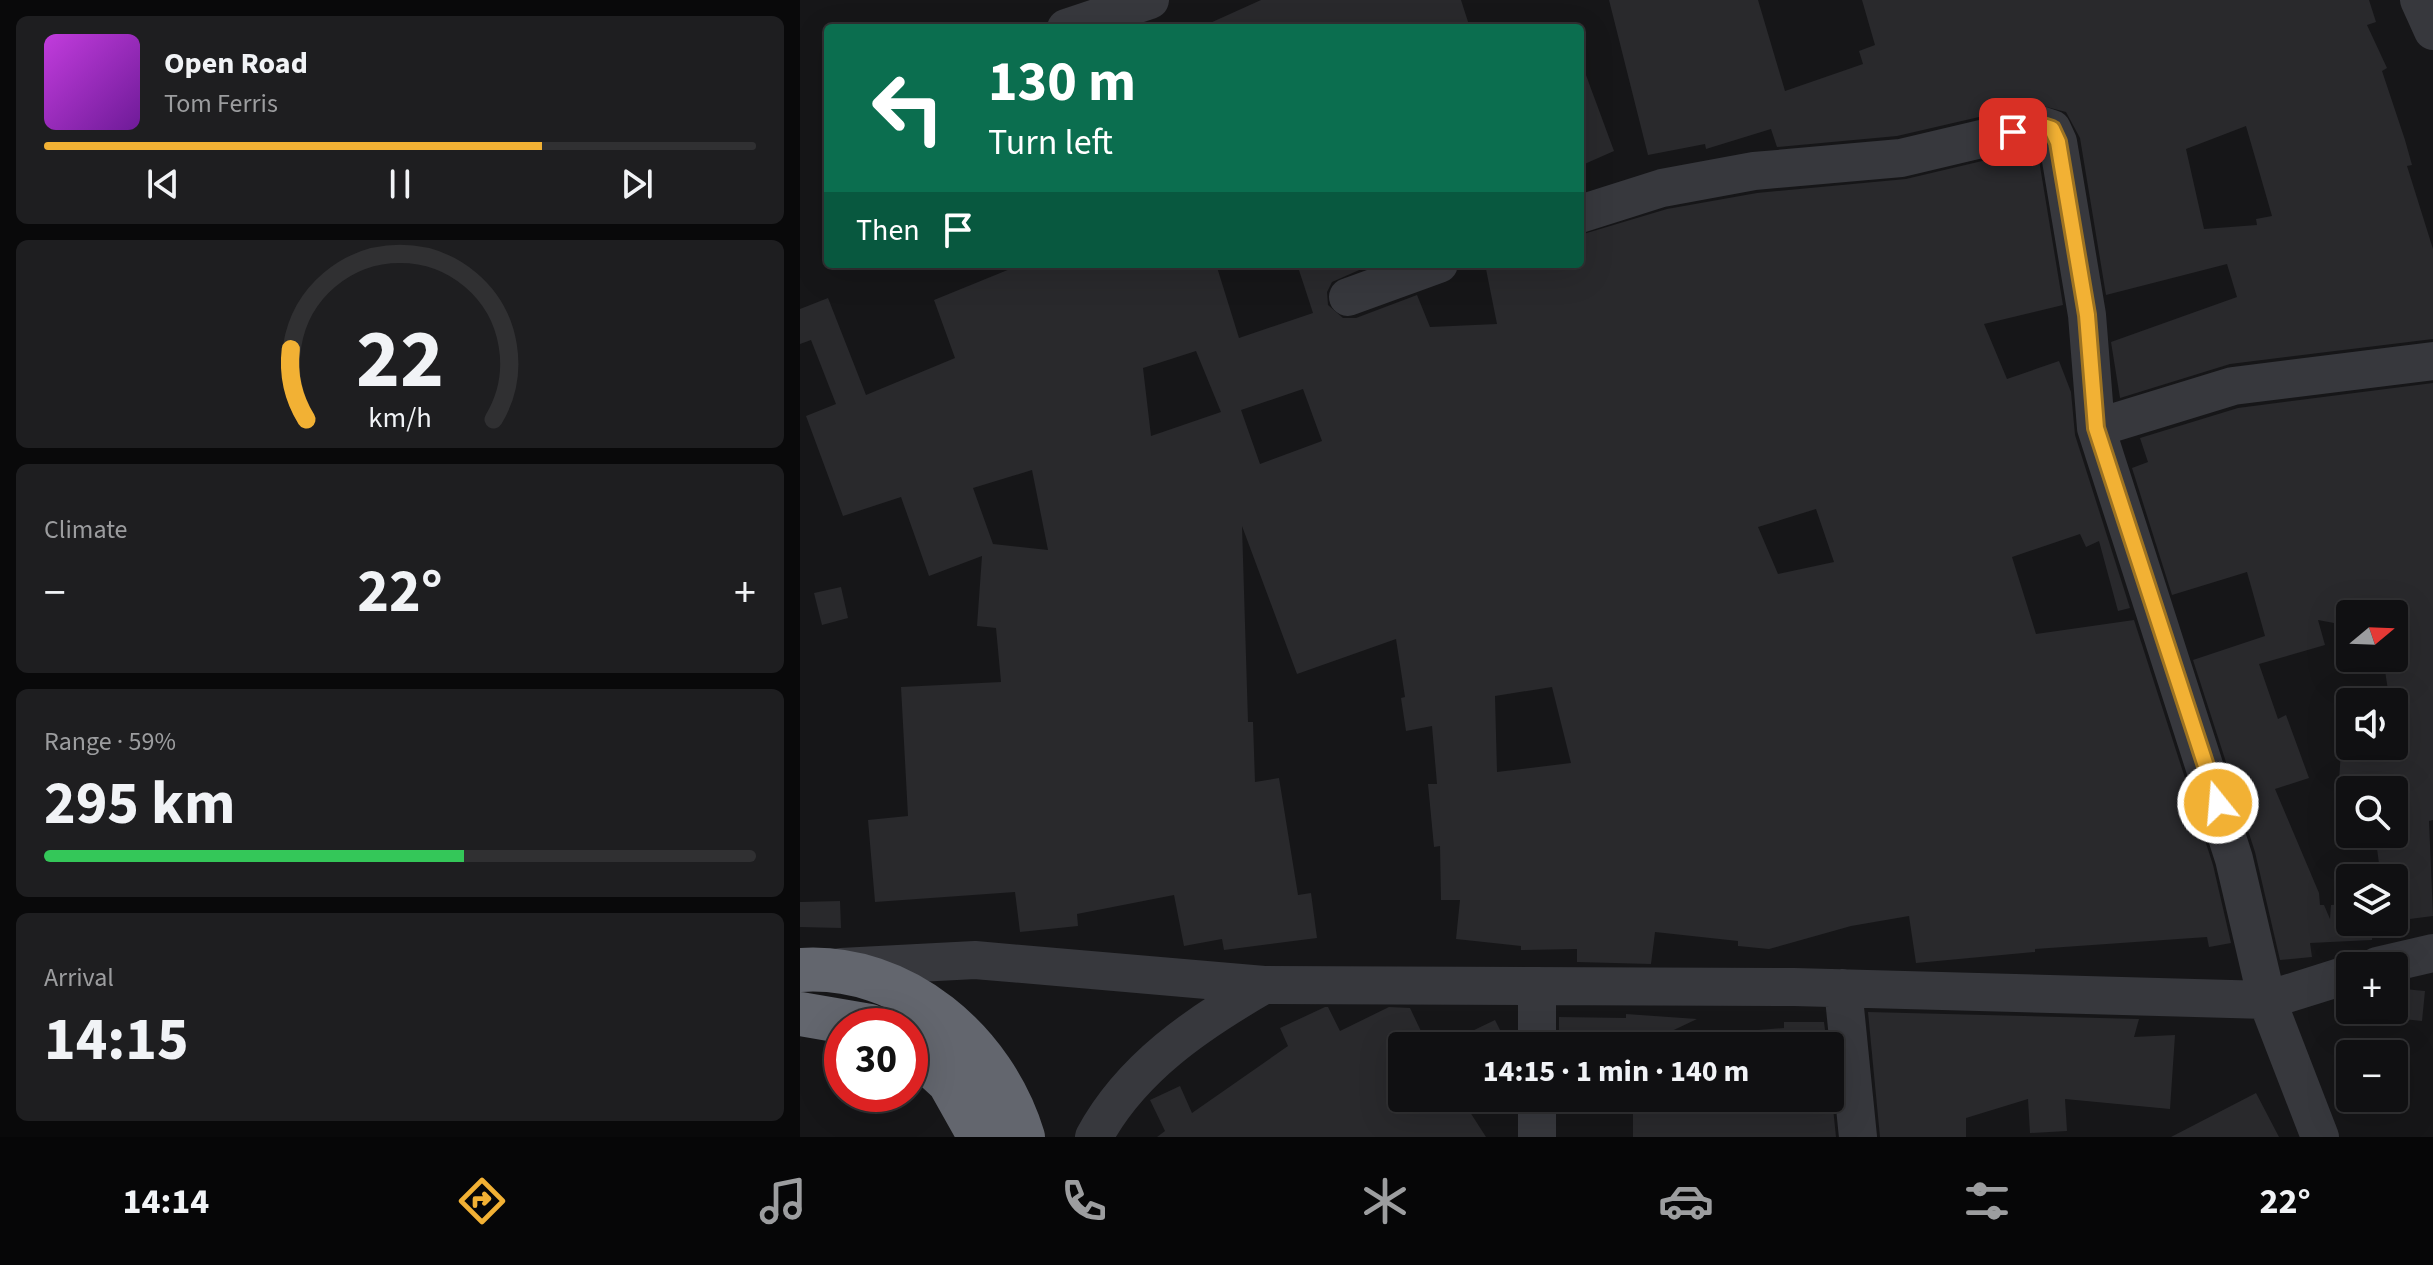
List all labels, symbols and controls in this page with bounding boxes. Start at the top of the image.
text: Open Road [164,42,308,85]
text: 130 m [988,43,1136,122]
icon: left [856,56,960,160]
text: Tom Ferris [164,85,278,122]
pin [1979,98,2047,166]
icon: arrive [1991,110,2035,154]
text: Turn left [988,117,1113,168]
icon: previous [141,162,185,206]
icon: pause [378,162,422,206]
icon: next [615,162,659,206]
icon: arrive [936,208,980,252]
text: Then [856,209,920,252]
text: 22 [356,301,444,419]
text: km/h [368,398,432,438]
text: Climate [44,511,128,548]
text: 22° [357,550,443,635]
text: − [44,562,66,625]
text: + [734,562,756,625]
north arrow [2336,600,2408,672]
map controls [2336,600,2408,1112]
button: sound [2336,688,2408,760]
text: Range · 59% [44,723,176,760]
position arrow [2176,761,2260,845]
text: 295 km [44,762,235,847]
button: search [2336,776,2408,848]
button: layers [2336,864,2408,936]
button: + [2336,952,2408,1024]
text: Arrival [44,959,114,996]
text: 14:15 [44,998,189,1083]
speed limit sign: 30 [824,1008,928,1112]
button: − [2336,1040,2408,1112]
text: 14:15 · 1 min · 140 m [1483,1050,1749,1093]
icon: directions [454,1173,510,1229]
icon: music [755,1173,811,1229]
icon: phone [1056,1173,1112,1229]
icon: climate [1357,1173,1413,1229]
icon: car [1658,1173,1714,1229]
icon: filters [1959,1173,2015,1229]
text: 14:14 [122,1176,209,1227]
text: 22° [2259,1176,2311,1227]

